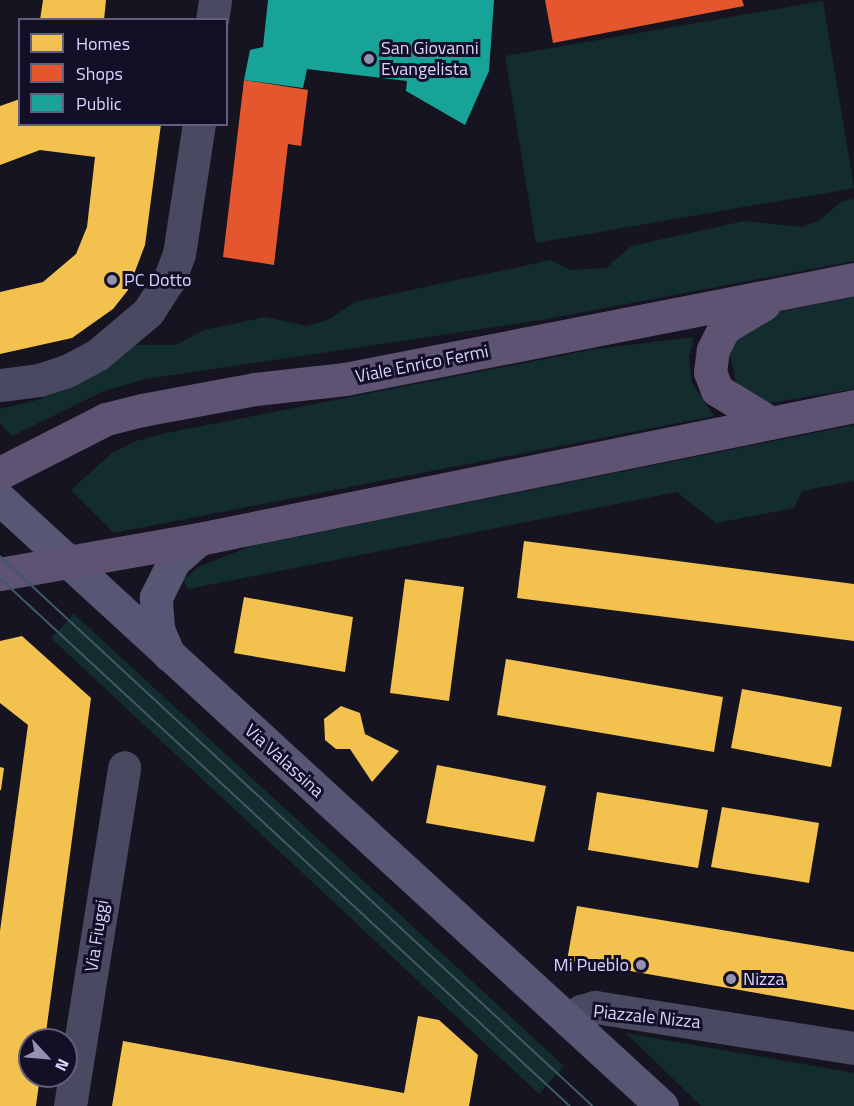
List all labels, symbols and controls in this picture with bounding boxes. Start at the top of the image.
legend [18,18,228,126]
text: Homes [76,30,130,57]
place label: San Giovanni Evangelista [381,38,479,80]
marker: San Giovanni Evangelista [362,52,376,66]
text: Shops [76,60,123,87]
text: Public [76,90,122,117]
place label: PC Dotto [124,269,192,291]
marker: PC Dotto [105,273,119,287]
street label: Viale Enrico Fermi [354,341,490,387]
street label: Via Valassina [240,720,328,802]
street label: Via Fiuggi [81,898,113,974]
place label: Mi Pueblo [554,954,629,976]
marker: Mi Pueblo [634,958,648,972]
place label: Nizza [743,968,785,990]
marker: Nizza [724,972,738,986]
street label: Piazzale Nizza [592,1001,702,1033]
north arrow [18,1028,78,1088]
text: N [49,1055,76,1075]

